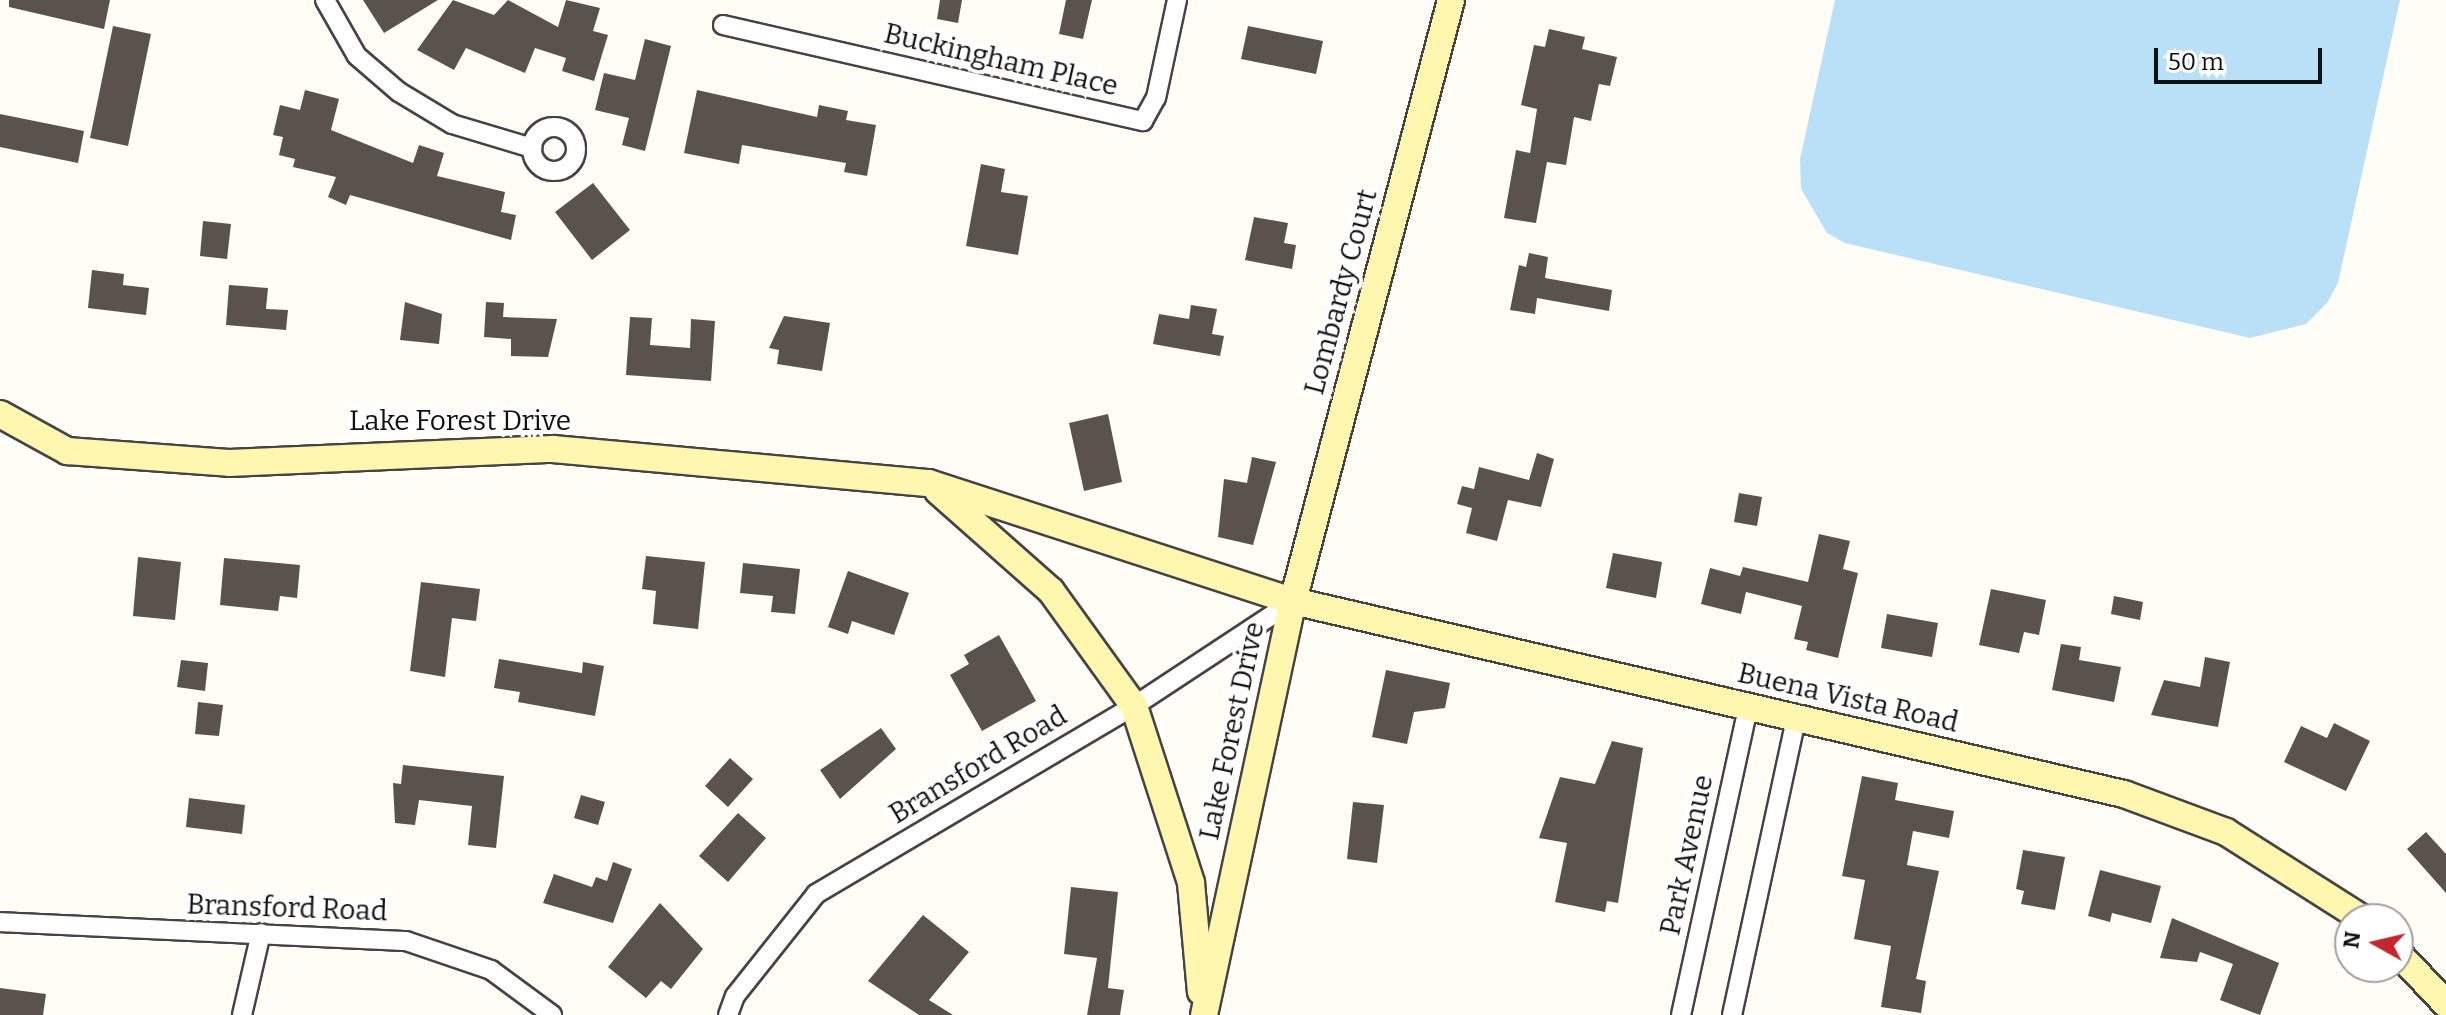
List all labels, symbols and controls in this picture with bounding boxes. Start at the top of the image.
street label: Buckingham Place [881,17,1121,103]
scale bar [2158,32,2326,82]
text: 50 m [2168,48,2224,76]
street label: Lombardy Court [1297,186,1385,398]
street label: Lake Forest Drive [349,404,571,438]
street label: Lake Forest Drive [1192,619,1272,843]
street label: Buena Vista Road [1734,656,1962,740]
street label: Bransford Road [883,699,1073,831]
street label: Park Avenue [1654,772,1720,938]
street label: Bransford Road [186,888,388,928]
north arrow [2334,903,2414,983]
text: N [2337,930,2366,950]

